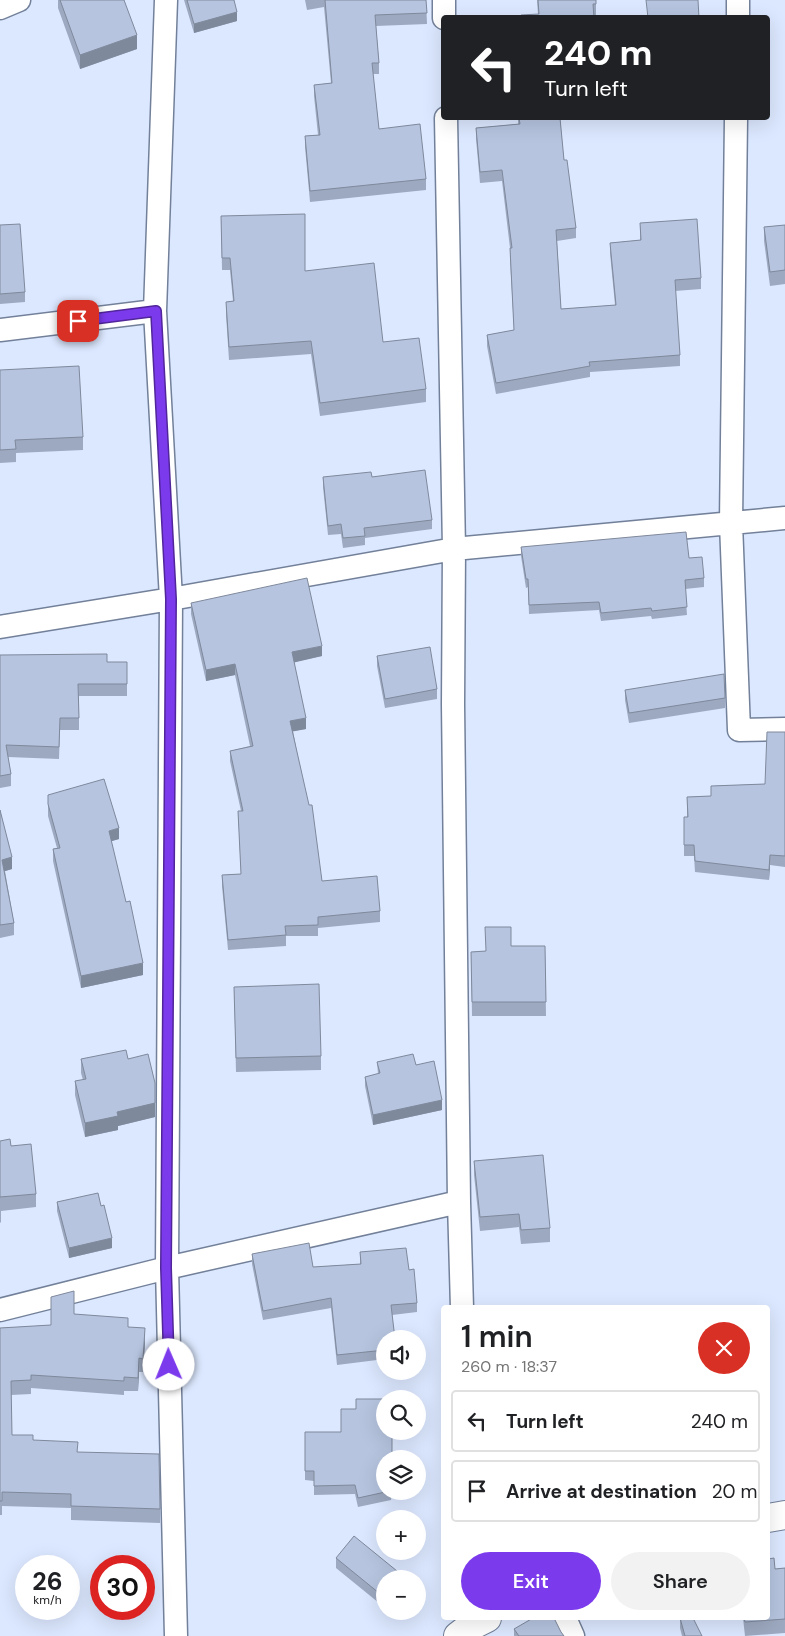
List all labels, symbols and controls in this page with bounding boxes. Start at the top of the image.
text: 240 m [544,30,653,76]
icon: left [461,35,526,100]
text: Turn left [544,74,628,103]
pin [57,300,99,342]
icon: arrive [64,307,92,335]
text: 1 min [461,1317,533,1356]
button: close [698,1322,750,1374]
map controls [376,1330,426,1620]
button: sound [376,1330,426,1380]
position arrow [142,1338,194,1390]
text: 260 m · 18:37 [461,1356,557,1377]
button: search [376,1390,426,1440]
icon: left [463,1407,491,1435]
text: Turn left [506,1409,584,1434]
text: 240 m [691,1409,748,1434]
button: layers [376,1450,426,1500]
icon: arrive [463,1477,491,1505]
text: Arrive at destination [506,1479,697,1504]
text: 20 m [712,1479,758,1504]
button: + [376,1510,426,1560]
button: Exit [461,1552,601,1610]
button: Share [611,1552,750,1610]
speed limit sign: 30 [90,1555,155,1620]
text: 26 [32,1565,63,1598]
button: − [376,1570,426,1620]
text: km/h [33,1592,62,1608]

